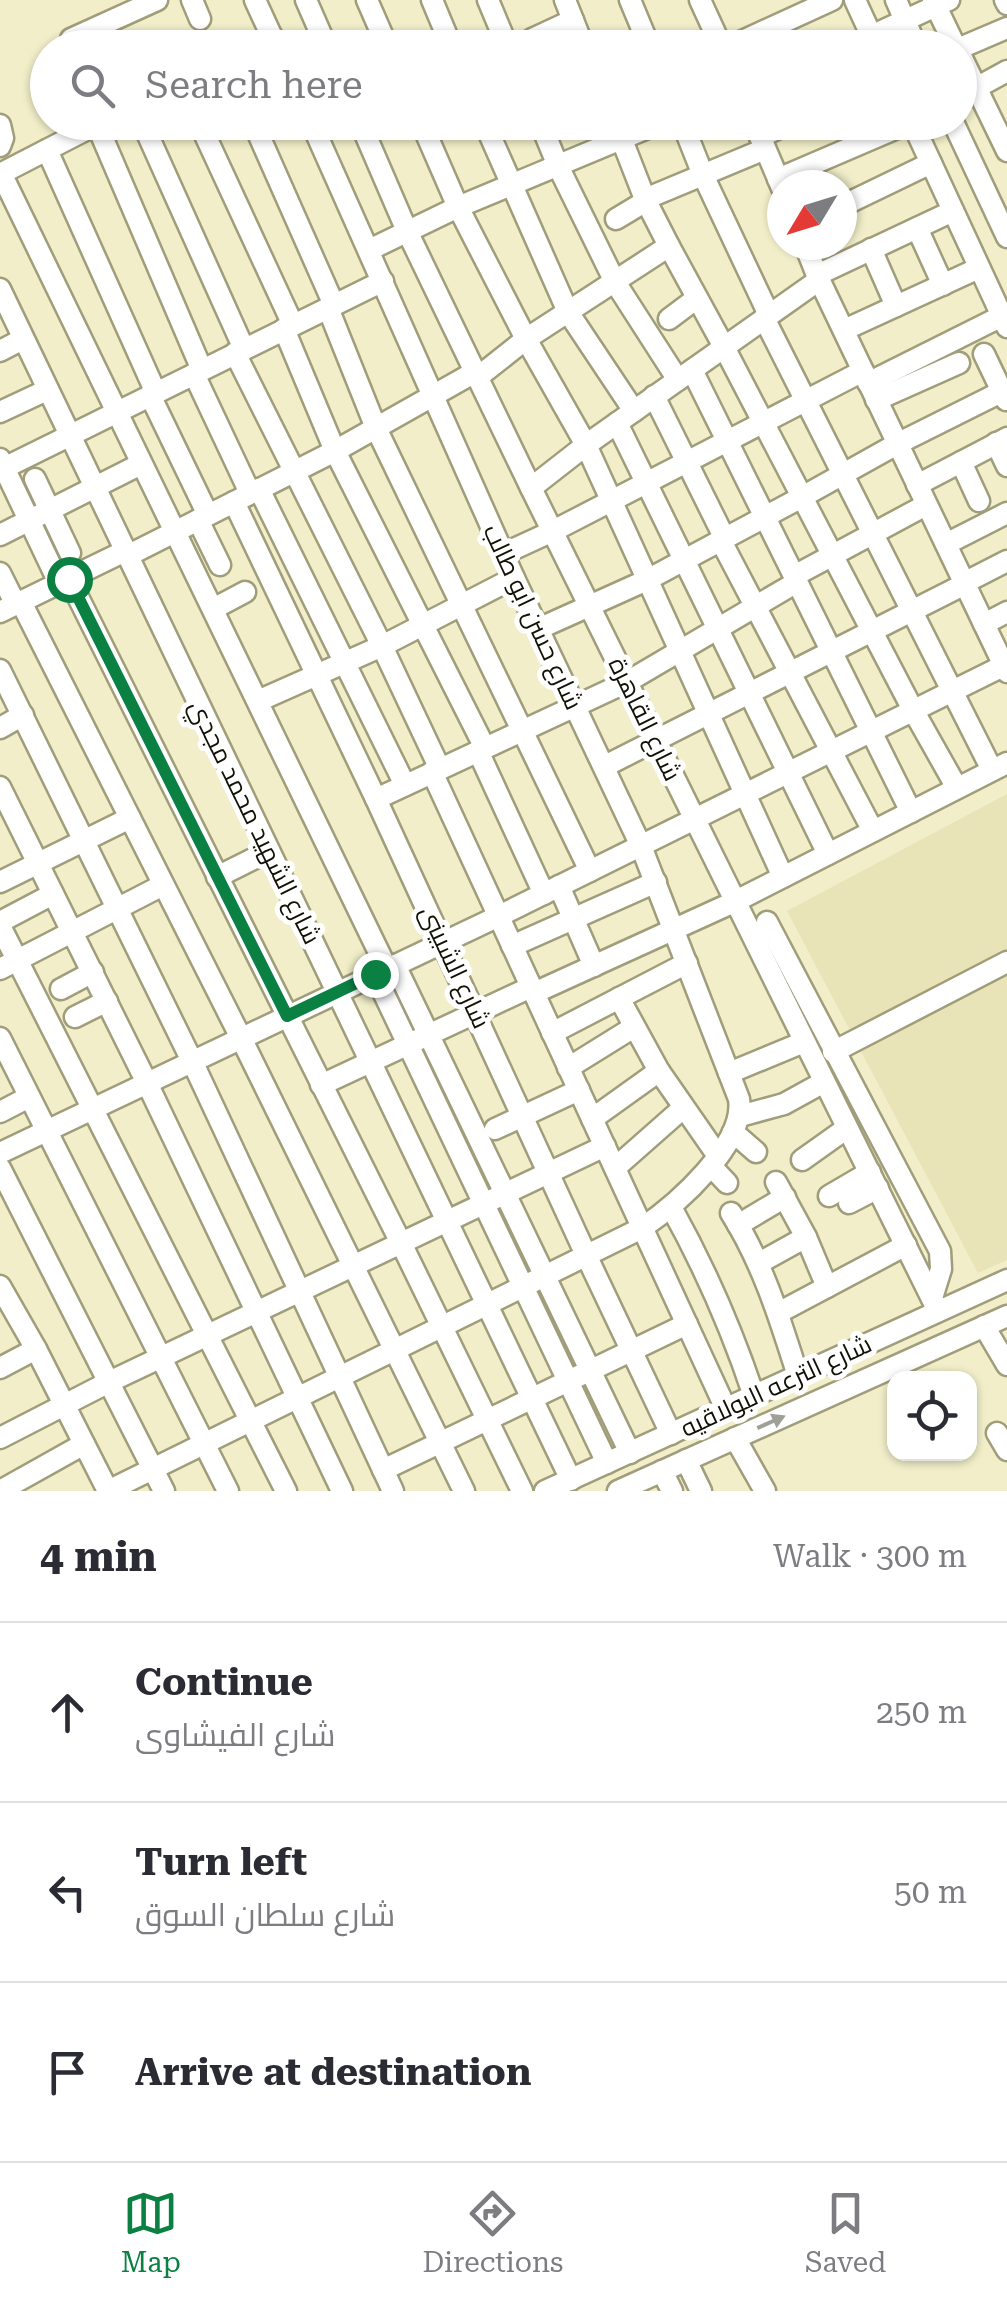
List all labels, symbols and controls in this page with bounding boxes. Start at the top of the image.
search box [30,30,977,140]
icon: search [65,58,120,113]
text: Search here [145,63,363,107]
north arrow [767,170,857,260]
street label: شارع حسن ابو طالب [476,520,589,715]
route start [47,557,93,603]
street label: شارع القاهرة [601,653,687,786]
street label: شارع الشهيد محمد مجدي [179,695,327,951]
street label: شارع الشبينى [412,901,496,1034]
route end [353,952,399,998]
street label: شارع الترعه البولاقيه [676,1329,877,1445]
map controls [887,1371,977,1461]
button: locate [887,1371,977,1461]
one-way arrow [756,1414,786,1430]
text: 4 min [40,1532,157,1581]
text: Walk · 300 m [773,1537,967,1575]
text: Continue [135,1660,313,1704]
icon: ahead [40,1685,95,1740]
text: 250 m [876,1693,967,1731]
text: شارع الفيشاوى [135,1716,335,1754]
text: Turn left [135,1840,307,1884]
icon: left [40,1865,95,1920]
text: 50 m [894,1873,967,1911]
text: شارع سلطان السوق [135,1896,395,1934]
icon: arrive [40,2045,95,2100]
text: Arrive at destination [135,2050,531,2094]
tab: Map [121,2186,181,2279]
tab: Directions [422,2186,563,2279]
tab: Saved [805,2186,886,2279]

